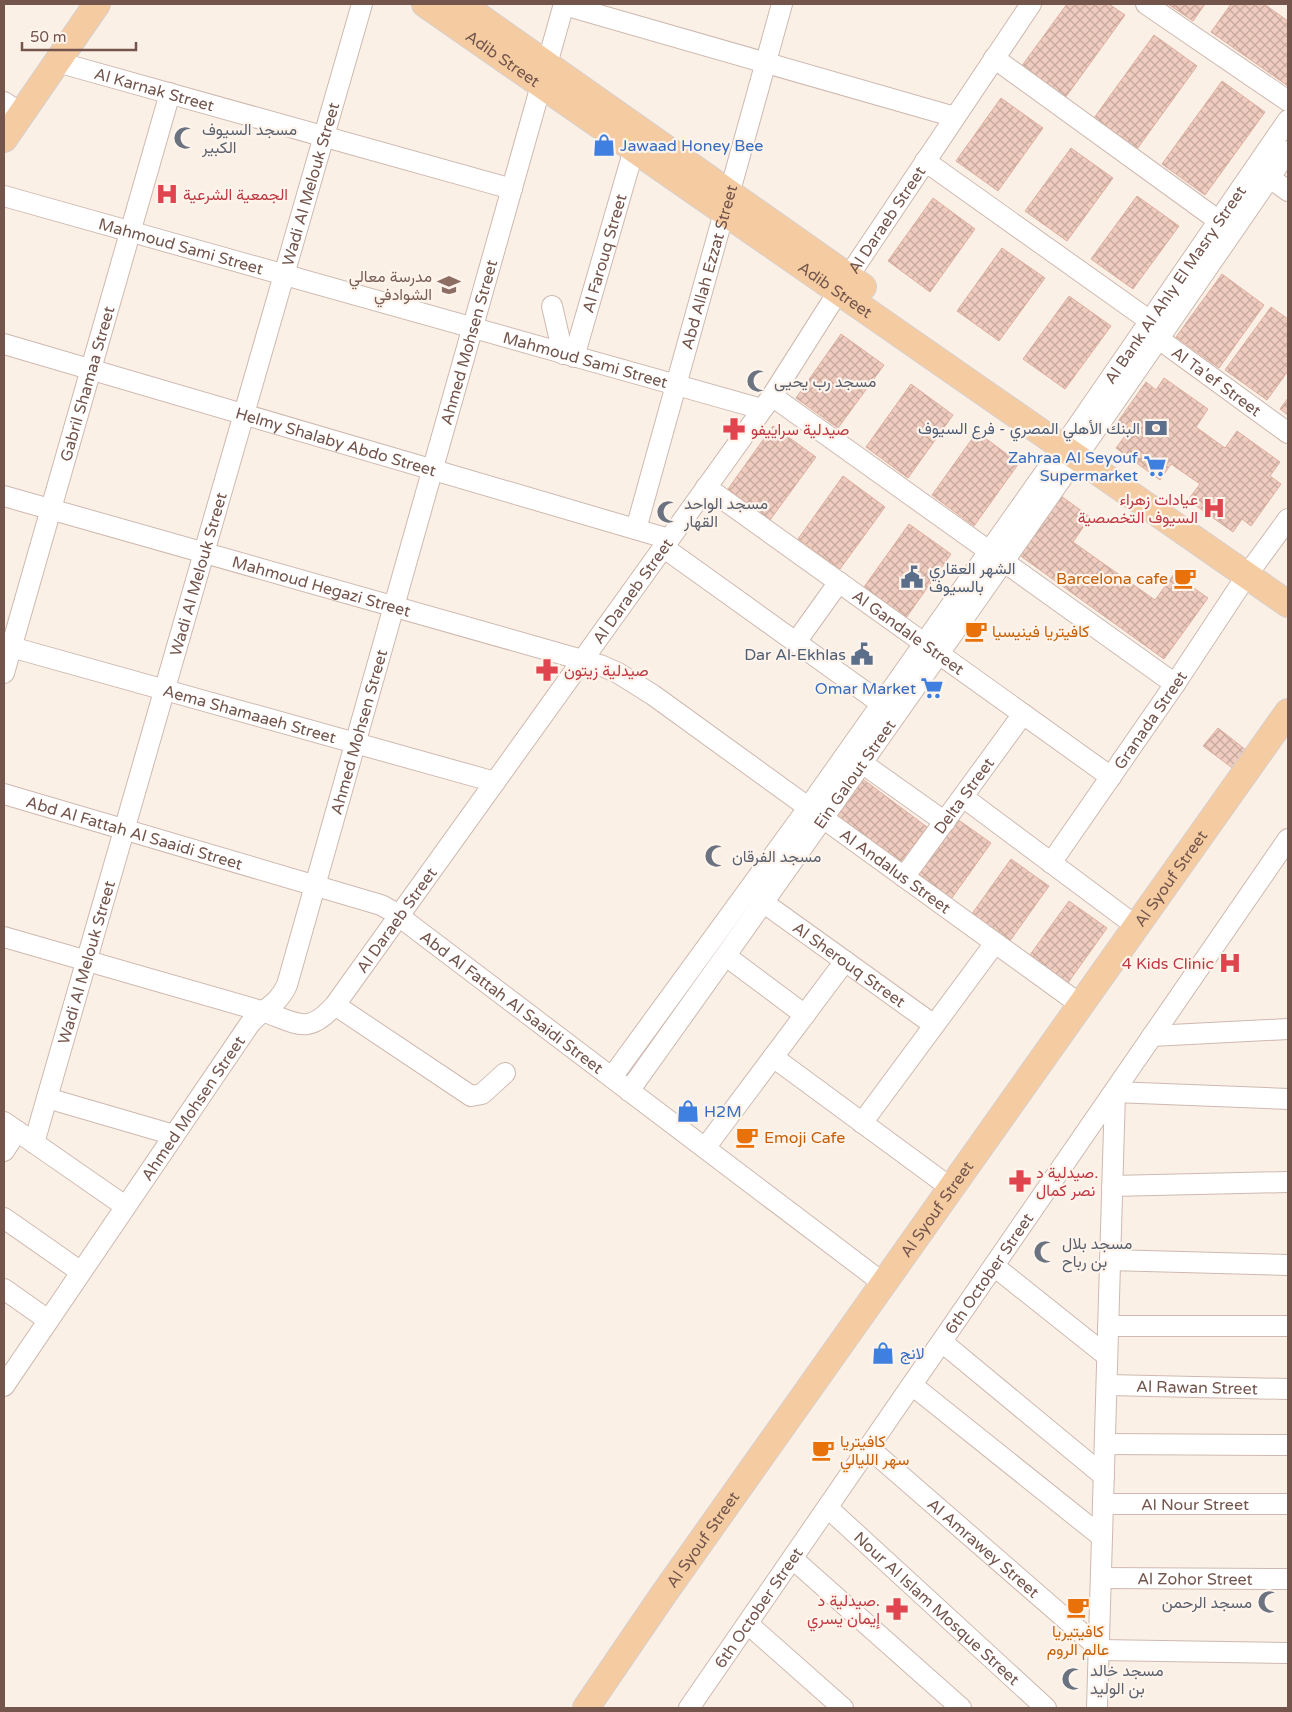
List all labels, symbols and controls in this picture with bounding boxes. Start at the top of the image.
scale bar [22,20,136,52]
street label: Adib Street [461,26,543,92]
text: 50 m [30,28,67,46]
street label: Al Karnak Street [92,64,216,116]
street label: Wadi Al Melouk Street [278,100,344,268]
place label: مسجد السيوف الكبير [201,120,297,158]
mosque icon: مسجد السيوف الكبير [172,125,198,151]
shop icon: Jawaad Honey Bee [591,132,617,158]
place label: Jawaad Honey Bee [620,136,763,156]
street label: Al Daraeb Street [844,163,930,278]
hospital icon: الجمعية الشرعية [154,181,180,207]
street label: Al Bank Al Ahly El Masry Street [1100,182,1251,388]
street label: Abd Allah Ezzat Street [677,183,742,352]
place label: الجمعية الشرعية [183,185,288,205]
street label: Al Farouq Street [578,192,632,315]
street label: Mahmoud Sami Street [96,214,265,279]
street label: Ahmed Mohsen Street [437,258,502,427]
street label: Adib Street [794,258,876,323]
place label: مدرسة معالي الشوادفي [349,267,432,308]
school or university icon: مدرسة معالي الشوادفي [436,272,462,298]
street label: Gabril Shamaa Street [56,304,120,464]
street label: Mahmoud Sami Street [501,328,670,393]
street label: Al Ta'ef Street [1167,343,1265,421]
mosque icon: مسجد رب يحيى [745,368,771,394]
place label: مسجد رب يحيى [774,372,876,392]
street label: Helmy Shalaby Abdo Street [233,403,438,481]
bank icon: البنك الأهلي المصري - فرع السيوف [1143,415,1169,441]
pharmacy icon: صيدلية سراييفو [721,416,747,442]
place label: البنك الأهلي المصري - فرع السيوف [918,419,1140,442]
place label: صيدلية سراييفو [751,420,849,440]
place label: Zahraa Al Seyouf Supermarket [1008,448,1139,486]
supermarket icon: Zahraa Al Seyouf Supermarket [1142,453,1168,479]
street label: Wadi Al Melouk Street [166,490,232,658]
place label: عيادات زهراء السيوف التخصصية [1078,490,1198,528]
place label: مسجد الواحد القهار [683,494,768,532]
hospital icon: عيادات زهراء السيوف التخصصية [1201,495,1227,521]
mosque icon: مسجد الواحد القهار [655,499,681,525]
street label: Al Daraeb Street [588,535,678,648]
street label: Mahmoud Hegazi Street [230,552,413,622]
place label: الشهر العقاري بالسيوف [929,559,1016,597]
public building icon: الشهر العقاري بالسيوف [899,564,925,590]
cafe icon: Barcelona cafe [1172,565,1198,591]
place label: Barcelona cafe [1056,569,1168,589]
street label: Al Gandale Street [848,586,968,680]
cafe icon: كافيتريا فينيسيا [963,618,989,644]
place label: كافيتريا فينيسيا [992,622,1089,642]
public building icon: Dar Al-Ekhlas [849,641,875,667]
place label: Dar Al-Ekhlas [744,645,846,665]
street label: Ahmed Mohsen Street [327,647,392,817]
pharmacy icon: صيدلية زيتون [534,657,560,683]
place label: صيدلية زيتون [564,661,649,681]
street label: Granada Street [1110,668,1192,774]
supermarket icon: Omar Market [919,675,945,701]
place label: Omar Market [815,679,916,699]
street label: Aema Shamaaeh Street [161,681,338,748]
street label: Ein Galout Street [810,716,900,833]
street label: Delta Street [930,754,999,838]
street label: Abd Al Fattah Al Saaidi Street [24,792,245,875]
street label: Al Andalus Street [836,825,954,918]
street label: Al Syouf Street [1130,827,1212,931]
mosque icon: مسجد الفرقان [703,843,729,869]
place label: مسجد الفرقان [732,847,821,867]
street label: Al Daraeb Street [352,864,442,977]
street label: Wadi Al Melouk Street [54,879,120,1047]
street label: Al Sherouq Street [788,918,909,1012]
street label: Abd Al Fattah Al Saaidi Street [416,927,607,1078]
hospital icon: 4 Kids Clinic [1217,950,1243,976]
place label: 4 Kids Clinic [1122,954,1214,974]
street label: Ahmed Mohsen Street [137,1032,250,1185]
shop icon: H2M [675,1098,701,1124]
place label: H2M [704,1102,742,1122]
cafe icon: Emoji Cafe [734,1124,760,1150]
place label: Emoji Cafe [764,1128,845,1148]
street label: Al Syouf Street [896,1157,978,1261]
place label: صيدلية د. نصر كمال [1036,1163,1098,1201]
pharmacy icon: صيدلية د. نصر كمال [1007,1168,1033,1194]
street label: 6th October Street [941,1210,1038,1338]
place label: مسجد بلال بن رباح [1062,1234,1132,1273]
mosque icon: مسجد بلال بن رباح [1032,1239,1058,1265]
shop icon: لانج [870,1340,896,1366]
place label: لانج [900,1344,925,1365]
street label: Al Rawan Street [1136,1377,1258,1399]
place label: كافيتريا سهر الليالي [840,1432,909,1473]
cafe icon: كافيتريا سهر الليالي [810,1437,836,1463]
street label: Al Syouf Street [662,1488,744,1592]
street label: Al Amrawey Street [923,1494,1043,1603]
street label: Al Nour Street [1141,1495,1249,1515]
street label: Nour Al Islam Mosque Street [849,1528,1023,1690]
street label: 6th October Street [710,1544,808,1672]
street label: Al Zohor Street [1137,1569,1253,1590]
mosque icon: مسجد الرحمن [1256,1589,1282,1615]
place label: صيدلية د. إيمان يسري [807,1591,880,1632]
place label: مسجد الرحمن [1162,1593,1252,1613]
cafe icon: كافيتيريا عالم الروم [1065,1594,1091,1620]
pharmacy icon: صيدلية د. إيمان يسري [884,1596,910,1622]
place label: كافيتيريا عالم الروم [1047,1622,1109,1660]
place label: مسجد خالد بن الوليد [1090,1661,1164,1699]
mosque icon: مسجد خالد بن الوليد [1060,1666,1086,1692]

